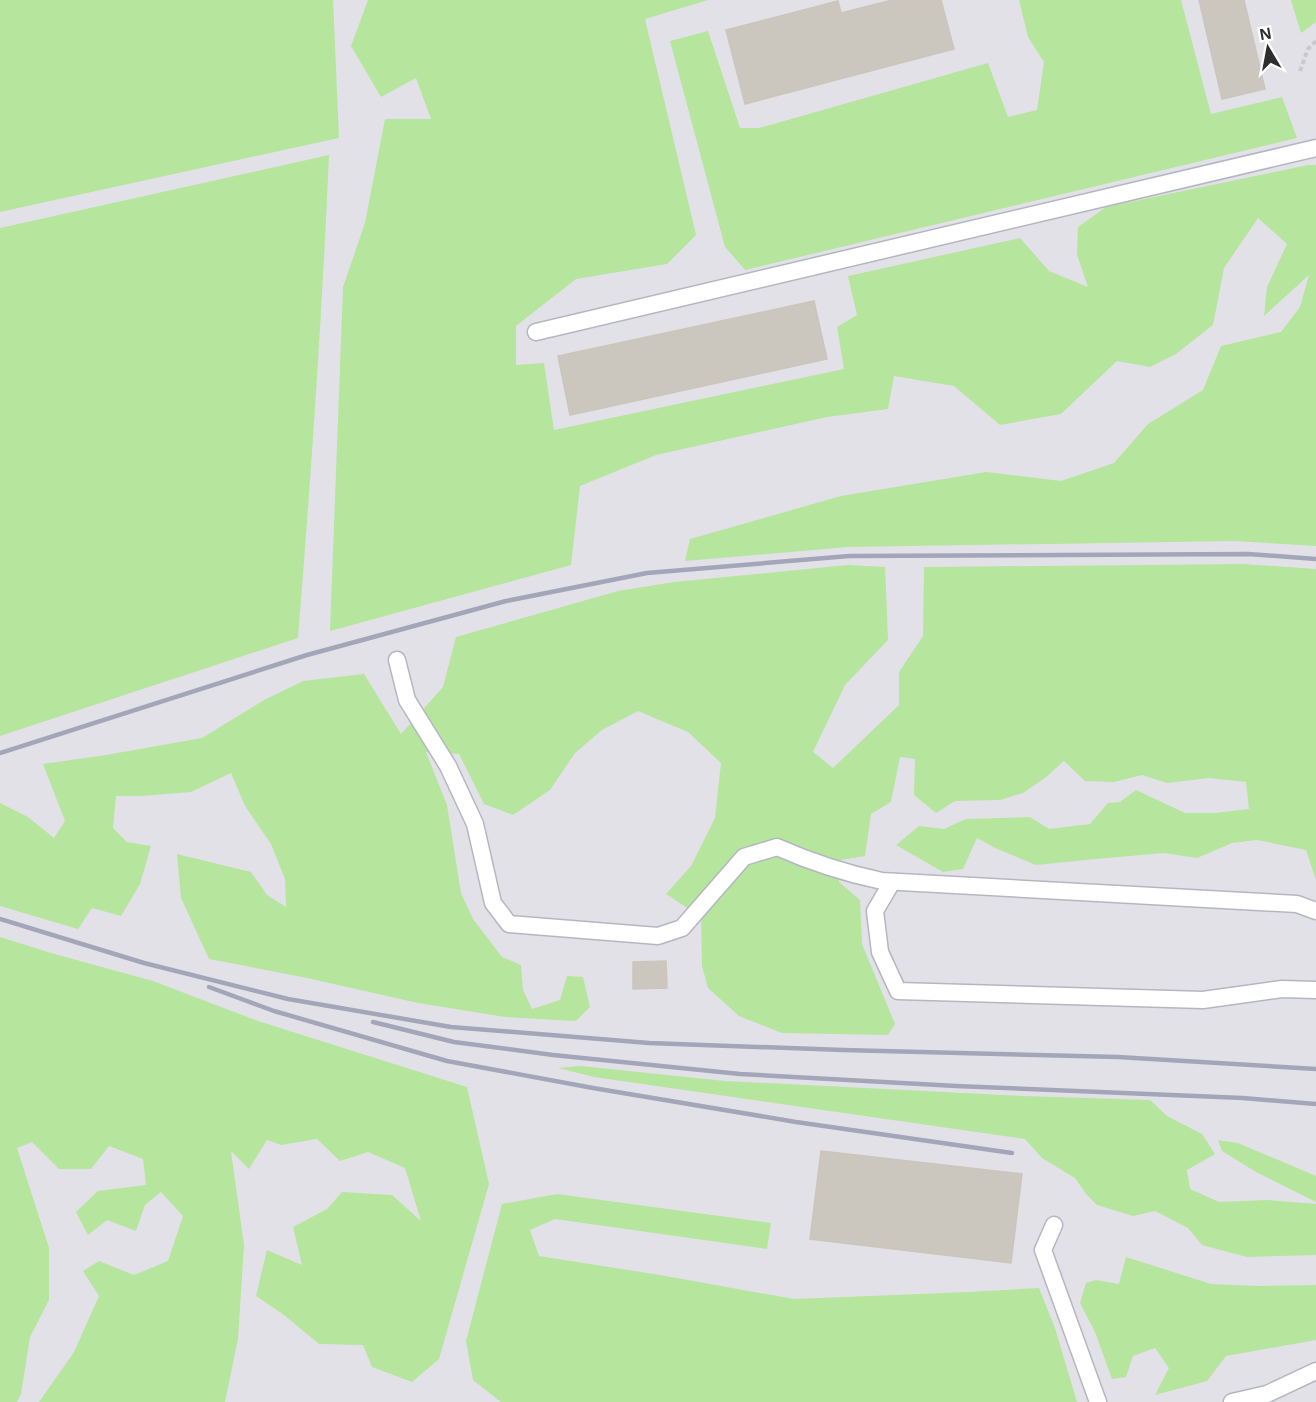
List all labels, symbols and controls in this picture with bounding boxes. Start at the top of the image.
north arrow [1238,18,1298,78]
text: N [1258,24,1273,43]

